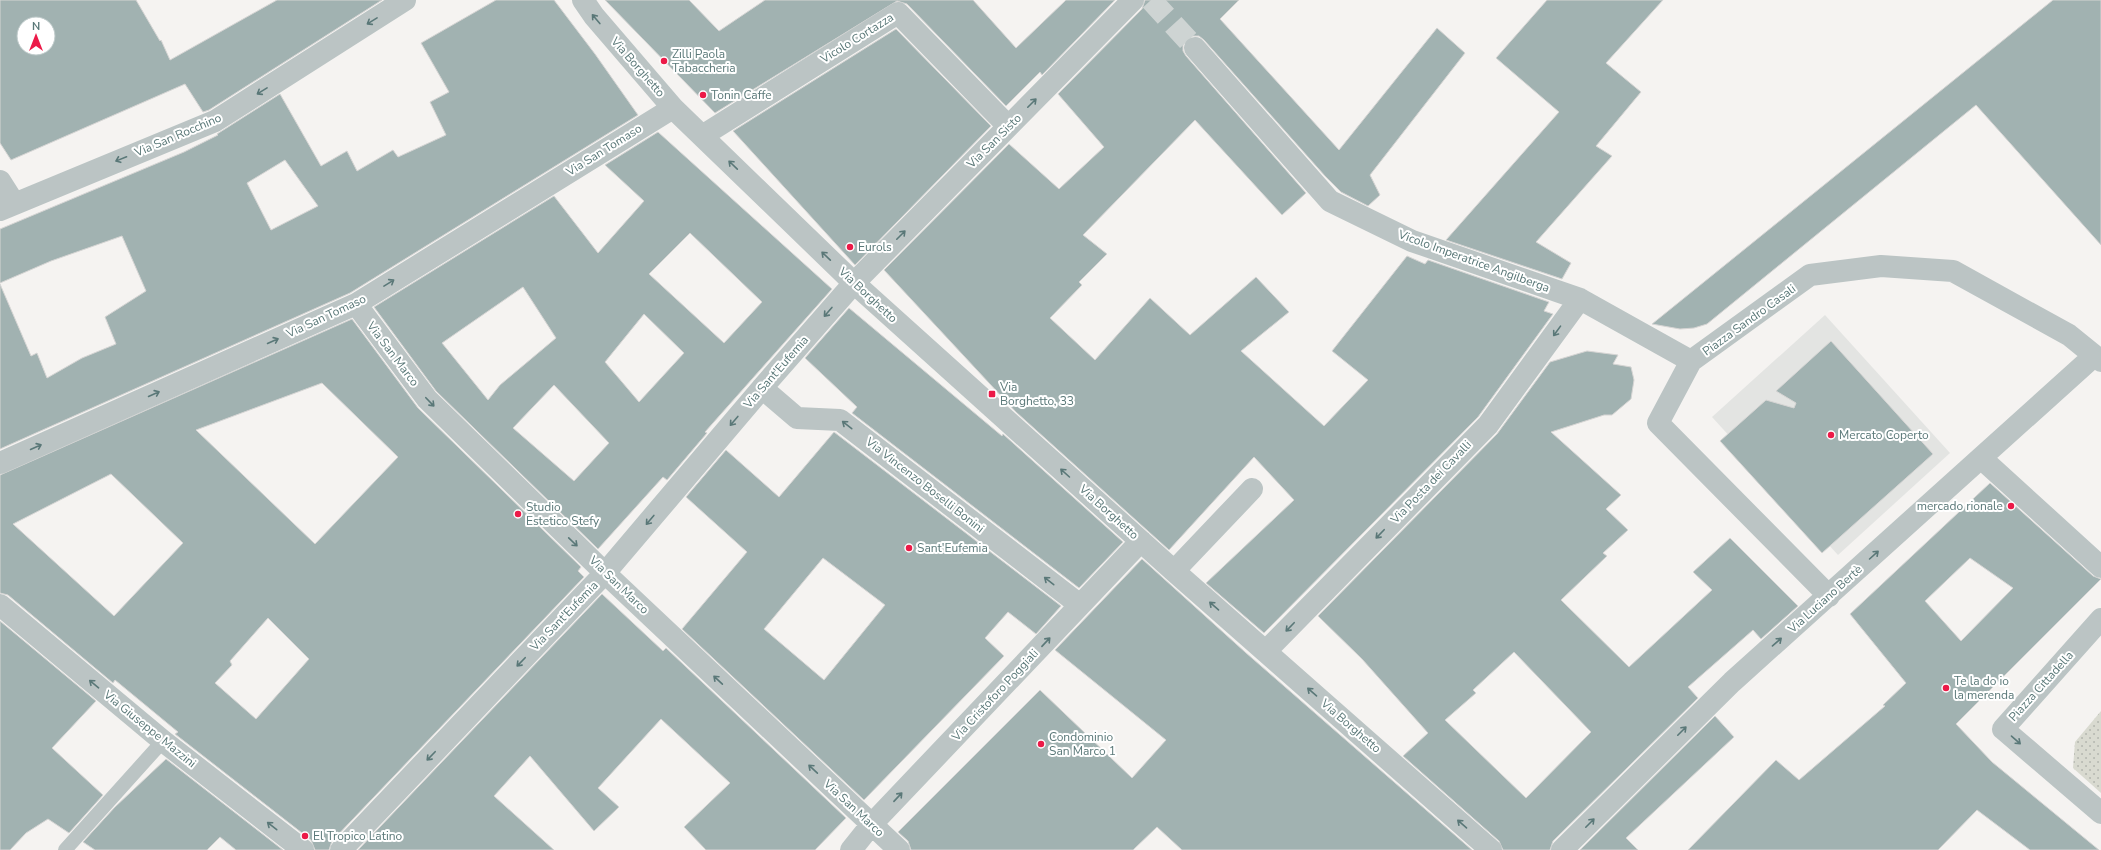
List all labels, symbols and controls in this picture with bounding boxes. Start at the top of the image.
street label: Vicolo Cortazza [817,9,897,67]
one-way arrow [592,14,601,25]
north arrow [16,16,56,56]
one-way arrow [367,17,378,25]
text: N [32,19,40,34]
street label: Via Borghetto [607,33,669,101]
place label: Zilli Paola Tabaccheria [672,46,736,76]
marker: Zilli Paola Tabaccheria [659,56,669,66]
one-way arrow [256,87,268,95]
place label: Tonin Caffe [711,87,772,103]
marker: Tonin Caffe [698,90,708,100]
one-way arrow [1027,98,1037,108]
street label: Via San Rocchino [131,109,224,161]
street label: Via San Sisto [963,110,1025,172]
street label: Via San Tomaso [562,120,645,180]
one-way arrow [115,156,127,164]
one-way arrow [728,160,738,170]
street label: Vicolo Imperatrice Angilberga [1395,226,1552,296]
one-way arrow [896,230,906,240]
place label: Eurols [858,239,892,255]
marker: Eurols [845,242,855,252]
one-way arrow [821,251,831,261]
street label: Via Borghetto [835,263,901,327]
one-way arrow [383,279,395,287]
street label: Piazza Sandro Casali [1699,281,1799,359]
street label: Via San Tomaso [283,290,369,342]
one-way arrow [824,307,833,317]
street label: Via San Marco [363,318,423,390]
one-way arrow [1553,325,1561,336]
street label: Via Sant'Eufemia [739,332,812,412]
one-way arrow [267,337,279,344]
place label: Via Borghetto, 33 [999,379,1074,409]
marker: Via Borghetto, 33 [987,389,997,399]
one-way arrow [148,390,160,397]
one-way arrow [425,397,435,407]
one-way arrow [729,415,738,426]
one-way arrow [841,421,852,429]
place label: Mercato Coperto [1839,427,1929,443]
marker: Mercato Coperto [1826,430,1836,440]
street label: Via Vincenzo Boselli Bonini [862,433,987,536]
street label: Via Posta dei Cavalli [1386,437,1475,528]
one-way arrow [29,443,41,450]
one-way arrow [1060,468,1070,477]
street label: Via Borghetto [1075,480,1142,543]
place label: mercado rionale [1917,498,2003,514]
place label: Studio Estetico Stefy [526,499,600,529]
marker: mercado rionale [2006,501,2016,511]
marker: Studio Estetico Stefy [513,509,523,519]
one-way arrow [645,515,654,525]
one-way arrow [1376,529,1385,539]
one-way arrow [568,537,578,546]
place label: Sant'Eufemia [917,540,988,556]
marker: Sant'Eufemia [904,543,914,553]
one-way arrow [1869,551,1879,560]
street label: Via San Marco [585,552,653,618]
street label: Via Luciano Bertè [1784,561,1865,637]
one-way arrow [1044,577,1055,586]
street label: Via Sant'Eufemia [526,578,601,655]
one-way arrow [1209,601,1219,610]
one-way arrow [1285,622,1294,632]
one-way arrow [1041,636,1050,647]
one-way arrow [1772,637,1782,647]
street label: Via Cristoforo Poggiali [947,646,1042,745]
street label: Piazza Cittadella [2005,647,2077,725]
one-way arrow [516,657,525,667]
place label: Te la do io la merenda [1954,673,2014,703]
one-way arrow [713,675,723,685]
one-way arrow [89,679,100,688]
marker: Te la do io la merenda [1941,683,1951,693]
street label: Via Giuseppe Mazzini [100,686,200,771]
one-way arrow [1306,687,1317,696]
street label: Via Borghetto [1317,695,1385,757]
one-way arrow [1677,726,1687,736]
place label: Condominio San Marco 1 [1049,729,1116,759]
one-way arrow [2011,736,2022,745]
marker: Condominio San Marco 1 [1036,739,1046,749]
one-way arrow [426,751,436,761]
one-way arrow [808,765,818,774]
street label: Via San Marco [820,775,888,840]
one-way arrow [893,792,903,802]
one-way arrow [1585,818,1595,827]
one-way arrow [1456,820,1467,829]
one-way arrow [267,822,278,830]
place label: El Tropico Latino [313,828,402,844]
marker: El Tropico Latino [300,831,310,841]

